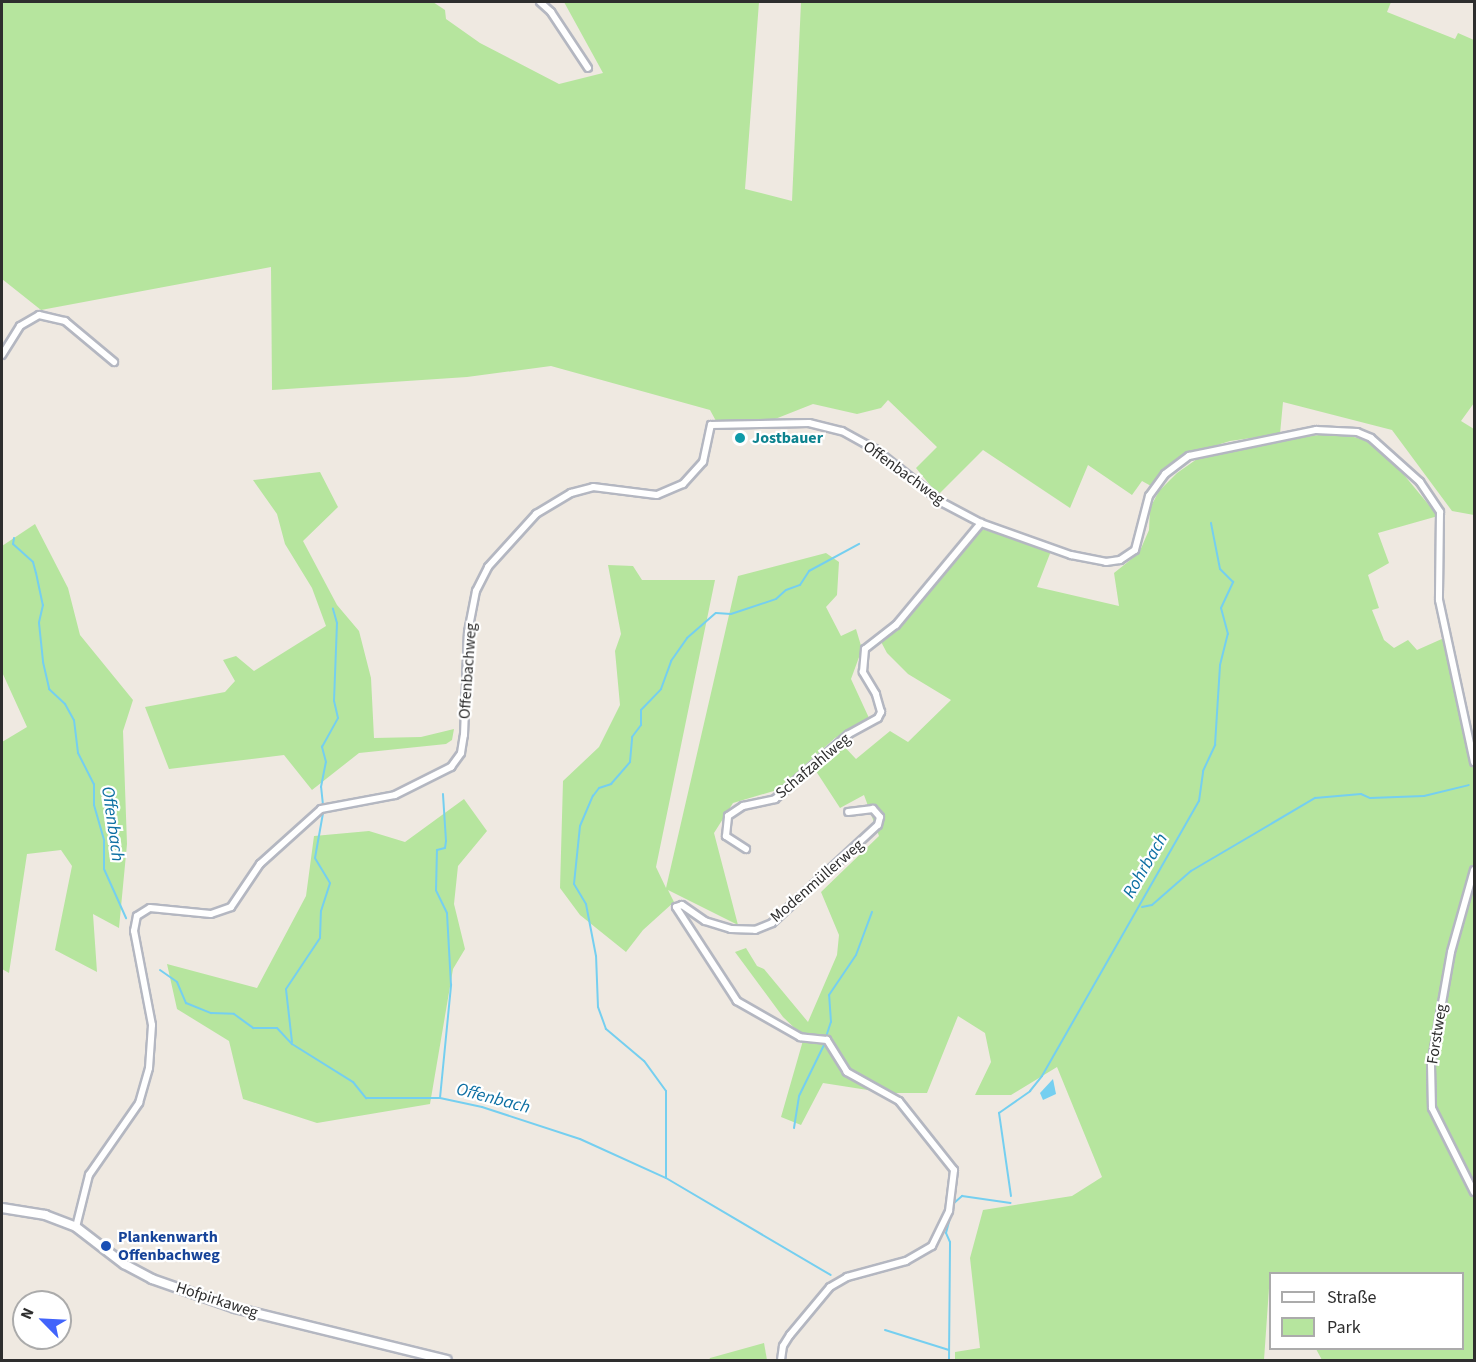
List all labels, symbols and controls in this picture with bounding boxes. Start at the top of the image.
place label: Jostbauer [752,428,823,448]
marker: Jostbauer [733,431,747,445]
street label: Offenbachweg [859,437,949,509]
street label: Offenbachweg [455,622,481,720]
street label: Schafzahlweg [772,729,854,803]
water label: Offenbach [96,785,128,863]
water label: Rohrbach [1119,830,1173,902]
street label: Modenmüllerweg [767,835,867,927]
street label: Forstweg [1423,1002,1451,1066]
water label: Offenbach [454,1079,532,1119]
place label: Plankenwarth Offenbachweg [118,1227,220,1265]
marker: Plankenwarth Offenbachweg [99,1239,113,1253]
legend [1269,1272,1464,1350]
street label: Hofpirkaweg [174,1278,260,1322]
text: Straße [1327,1285,1376,1310]
north arrow [12,1290,72,1350]
text: N [15,1304,40,1323]
text: Park [1327,1315,1361,1340]

